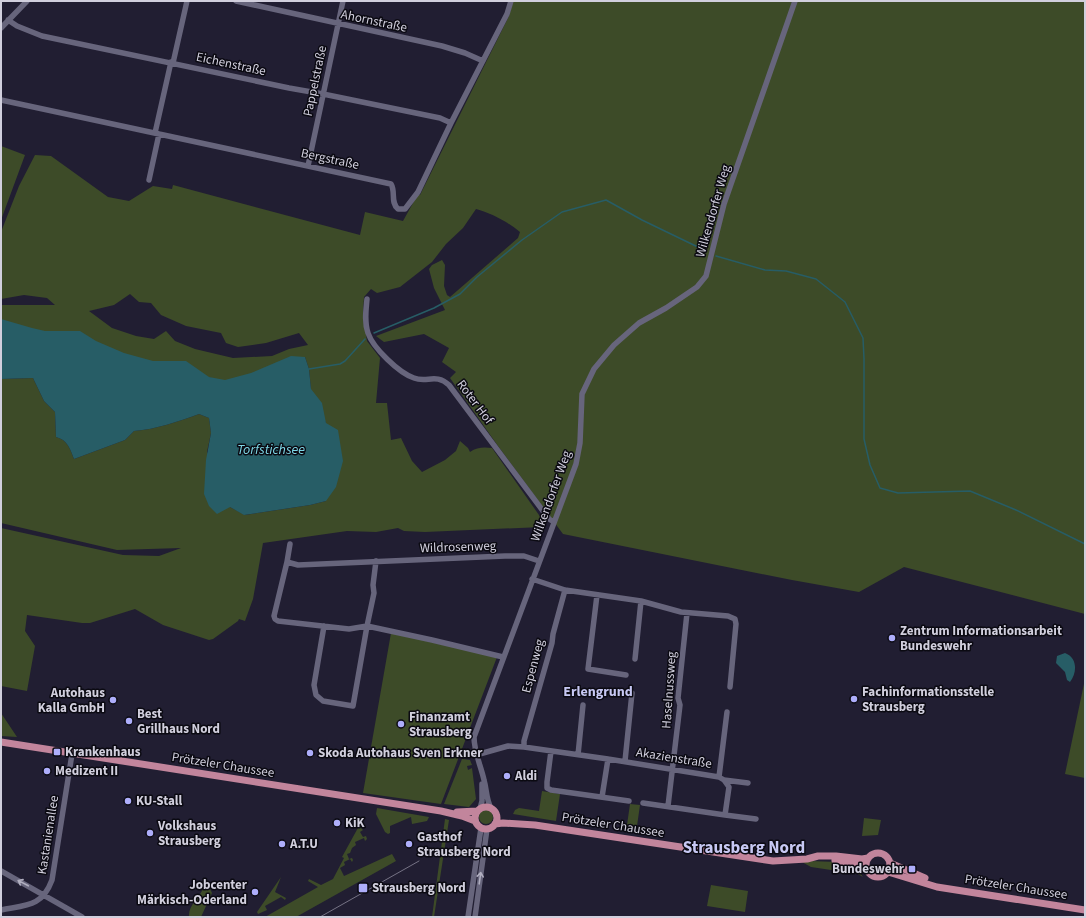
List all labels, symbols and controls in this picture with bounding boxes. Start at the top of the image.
street label: Ahornstraße [339,5,409,37]
street label: Pappelstraße [299,44,331,118]
street label: Eichenstraße [194,48,268,80]
street label: Bergstraße [299,144,361,174]
street label: Wilkendorfer Weg [691,162,735,259]
street label: Roter Hof [452,376,498,429]
water label: Torfstichsee [237,440,305,460]
street label: Wilkendorfer Weg [526,448,576,544]
street label: Wildrosenweg [419,537,497,557]
place label: Zentrum Informationsarbeit Bundeswehr [900,622,1062,655]
marker: Zentrum Informationsarbeit Bundeswehr [887,633,897,643]
street label: Espenweg [517,637,549,695]
street label: Haselnussweg [657,650,681,729]
district label: Erlengrund [563,682,633,702]
place label: Fachinformationsstelle Strausberg [862,683,995,716]
place label: Autohaus Kalla GmbH [38,684,105,717]
marker: Fachinformationsstelle Strausberg [849,694,859,704]
marker: Autohaus Kalla GmbH [108,695,118,705]
place label: Best Grillhaus Nord [137,705,220,738]
place label: Finanzamt Strausberg [409,708,472,741]
marker: Best Grillhaus Nord [124,716,134,726]
marker: Finanzamt Strausberg [396,719,406,729]
place label: Krankenhaus [65,743,141,761]
street label: Akazienstraße [635,743,713,773]
place label: Skoda Autohaus Sven Erkner [318,744,483,762]
marker: Krankenhaus [52,747,62,757]
street label: Prötzeler Chaussee [170,748,276,782]
marker: Skoda Autohaus Sven Erkner [305,748,315,758]
place label: Medizent II [55,762,118,780]
marker: Medizent II [42,766,52,776]
place label: Aldi [514,767,537,785]
marker: Aldi [502,771,512,781]
place label: KU-Stall [136,792,183,810]
street label: Kastanienallee [33,794,63,876]
marker: KU-Stall [123,796,133,806]
street label: Prötzeler Chaussee [560,808,666,842]
place label: KiK [345,814,366,832]
place label: Volkshaus Strausberg [157,817,221,850]
marker: KiK [332,818,342,828]
marker: Volkshaus Strausberg [145,828,155,838]
place label: Gasthof Strausberg Nord [417,828,511,861]
place label: A.T.U [289,835,318,853]
district label: Strausberg Nord [683,836,805,860]
marker: A.T.U [277,839,287,849]
marker: Gasthof Strausberg Nord [404,839,414,849]
place label: Bundeswehr [832,860,905,878]
marker: Bundeswehr [907,864,917,874]
street label: Prötzeler Chaussee [963,870,1069,904]
one-way arrow [476,872,484,885]
place label: Jobcenter Märkisch-Oderland [137,876,248,909]
one-way arrow [17,879,29,886]
place label: Strausberg Nord [372,879,466,897]
marker: Strausberg Nord [357,882,369,894]
marker: Jobcenter Märkisch-Oderland [250,887,260,897]

